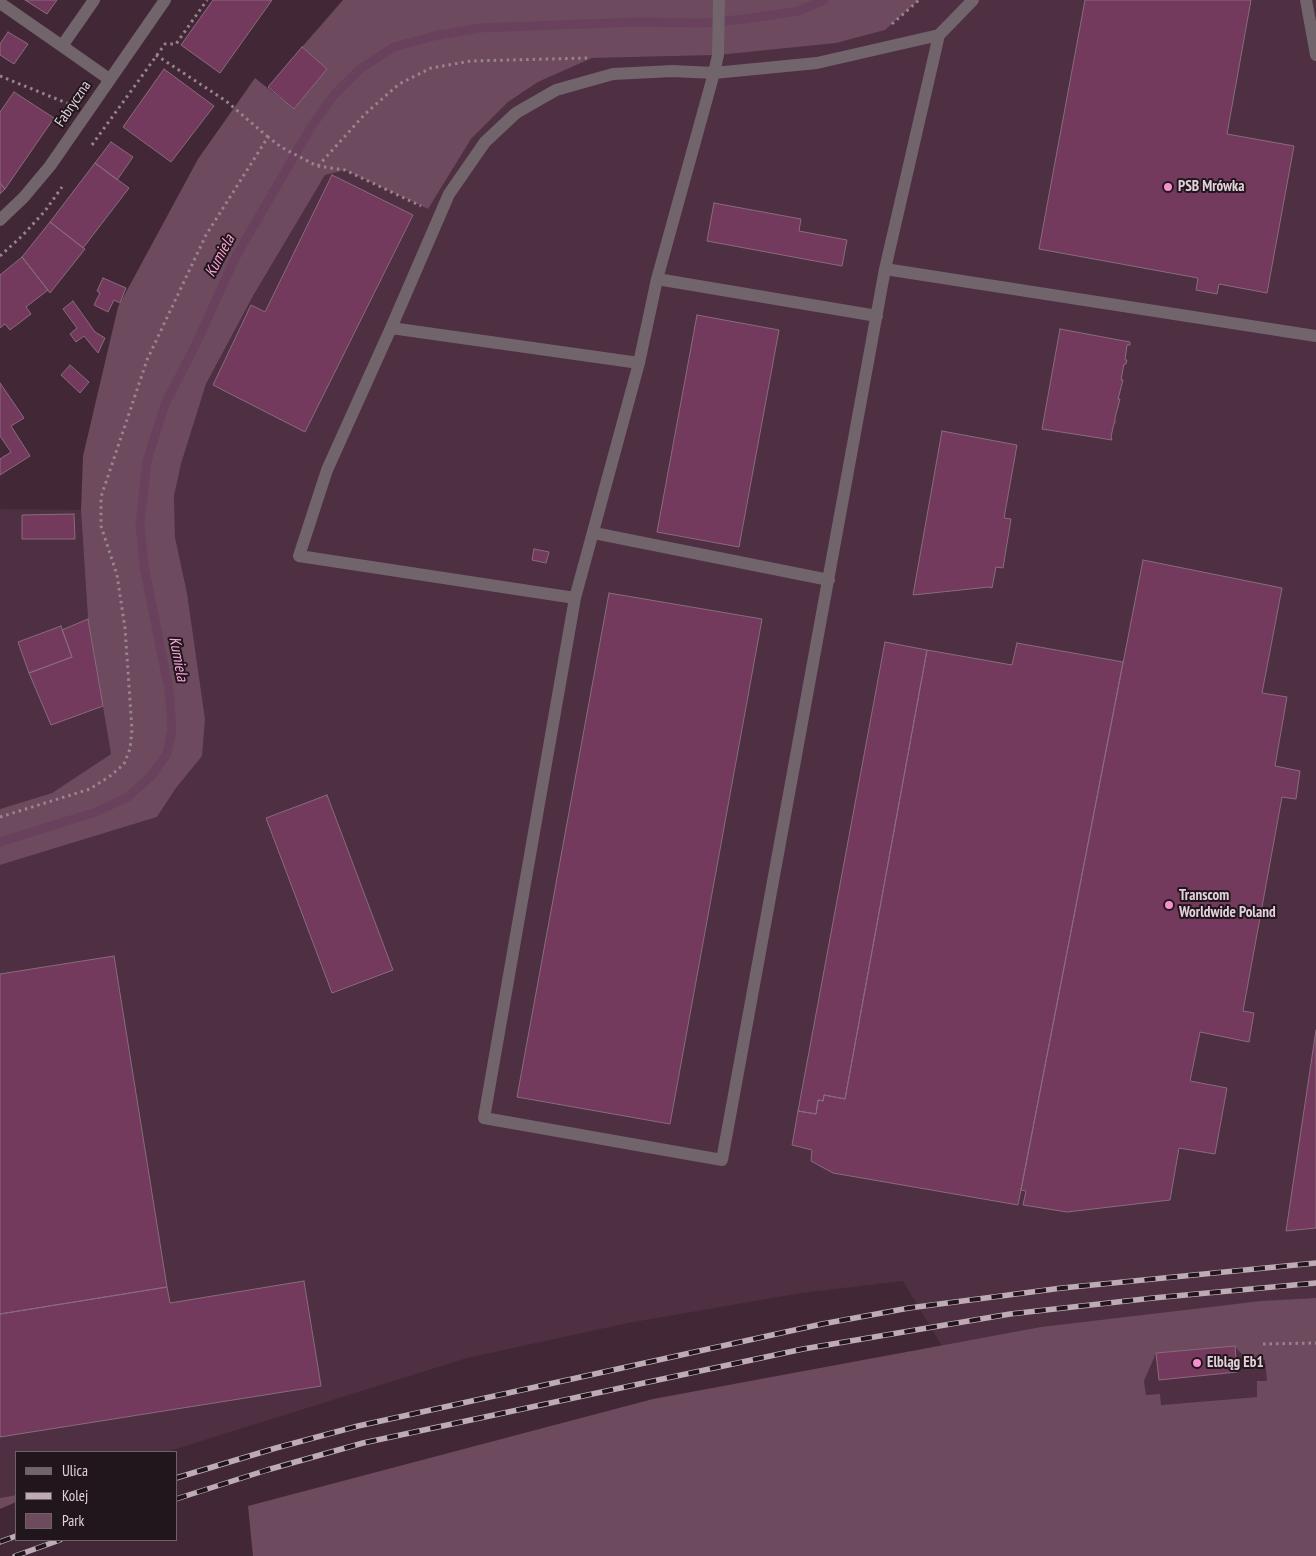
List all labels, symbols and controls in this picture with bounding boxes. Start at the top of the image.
street label: Fabryczna [51,78,95,130]
place label: PSB Mrówka [1178,178,1244,196]
marker: PSB Mrówka [1162,181,1174,193]
water label: Kumiela [201,232,239,280]
water label: Kumiela [164,635,192,683]
place label: Transcom Worldwide Poland [1179,887,1276,922]
marker: Transcom Worldwide Poland [1163,899,1175,911]
place label: Elbląg Eb1 [1207,1354,1264,1372]
marker: Elbląg Eb1 [1191,1357,1203,1369]
legend [15,1451,178,1541]
text: Ulica [62,1461,88,1480]
text: Kolej [62,1486,88,1505]
text: Park [62,1511,84,1530]

